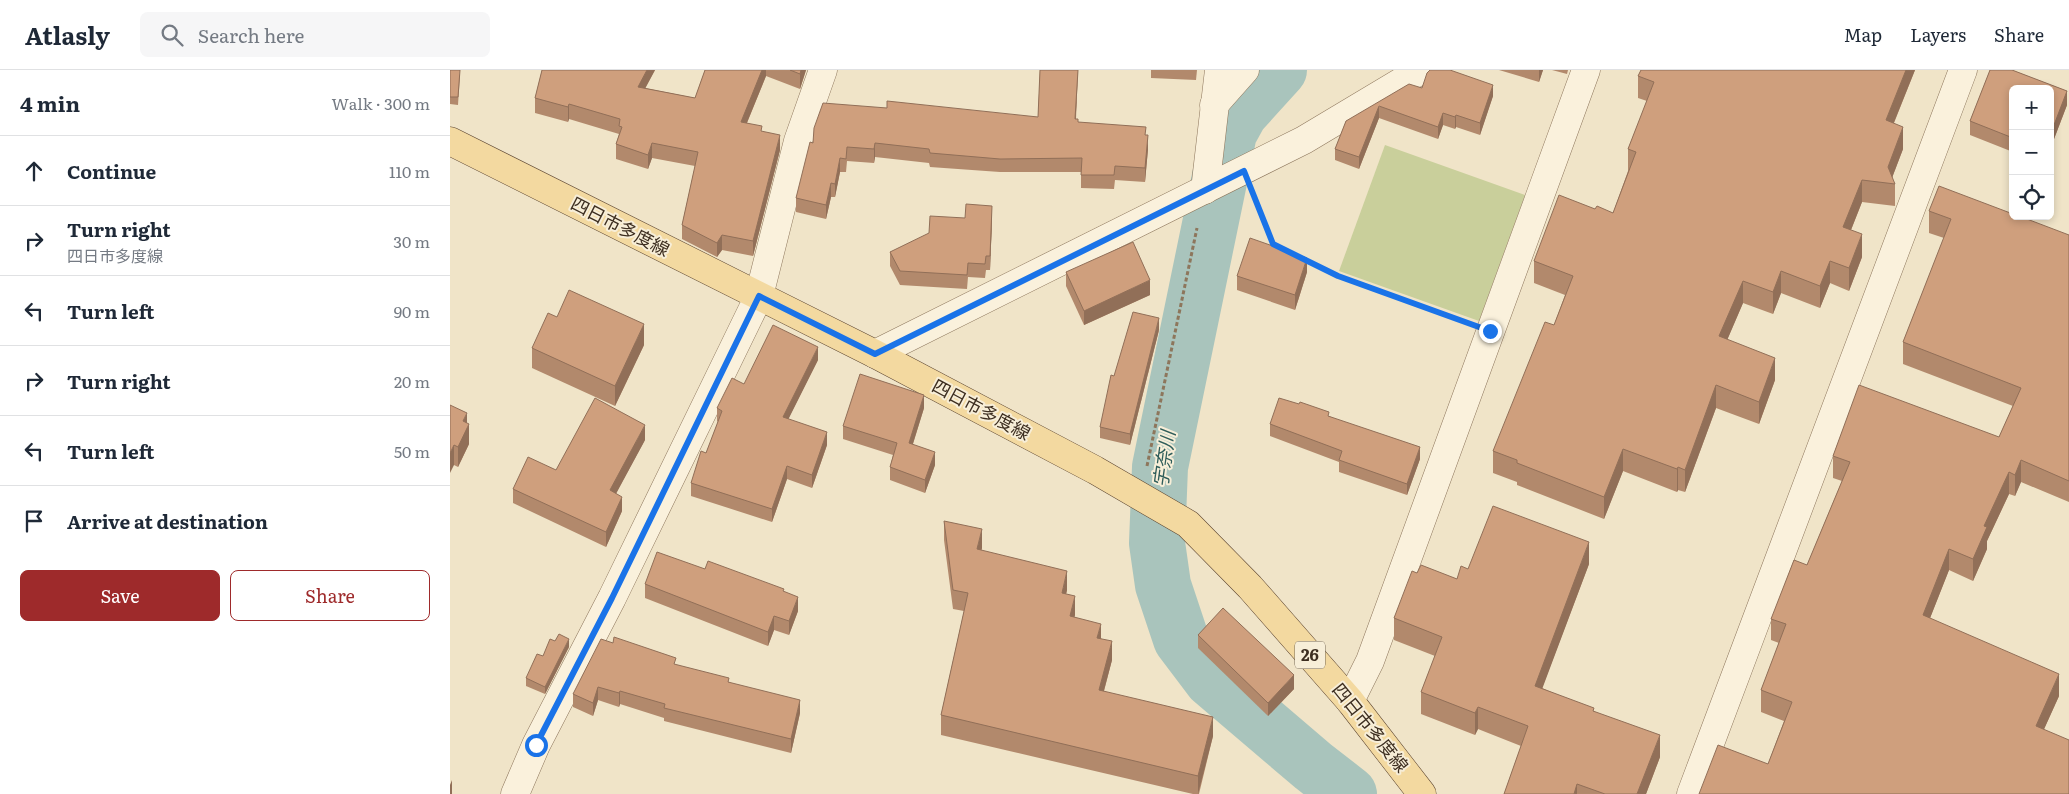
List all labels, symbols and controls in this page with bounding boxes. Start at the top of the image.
search box [140,12,490,57]
text: Atlasly [25,17,110,52]
icon: search [158,21,186,49]
text: Search here [198,21,304,49]
text: Map [1844,21,1882,48]
text: Layers [1910,21,1966,48]
text: Share [1994,21,2044,48]
map controls [2009,85,2054,220]
button: + [2009,85,2054,130]
text: 4 min [20,87,80,118]
text: Walk · 300 m [331,91,430,115]
button: − [2009,130,2054,175]
icon: ahead [20,157,48,185]
text: Continue [67,157,156,185]
text: 110 m [389,159,430,183]
button: locate [2009,175,2054,220]
street label: 四日市多度線 [566,189,675,262]
text: Turn right [67,215,171,243]
icon: right [20,227,48,255]
text: 30 m [393,229,430,253]
text: 四日市多度線 [67,243,163,267]
icon: left [20,297,48,325]
text: Turn left [67,297,154,325]
text: 90 m [394,299,430,323]
route end [1479,320,1502,343]
icon: right [20,367,48,395]
text: Turn right [67,367,171,395]
text: 20 m [394,369,430,393]
street label: 四日市多度線 [928,371,1036,446]
water label: 宇奈川 [1145,427,1181,489]
icon: left [20,437,48,465]
text: Turn left [67,437,154,465]
text: 50 m [394,439,430,463]
icon: arrive [20,507,48,535]
text: Arrive at destination [67,507,268,535]
button: Save [20,570,220,621]
button: Share [230,570,430,621]
road number: 26 [1295,642,1325,668]
street label: 四日市多度線 [1327,677,1416,778]
route start [525,734,548,757]

